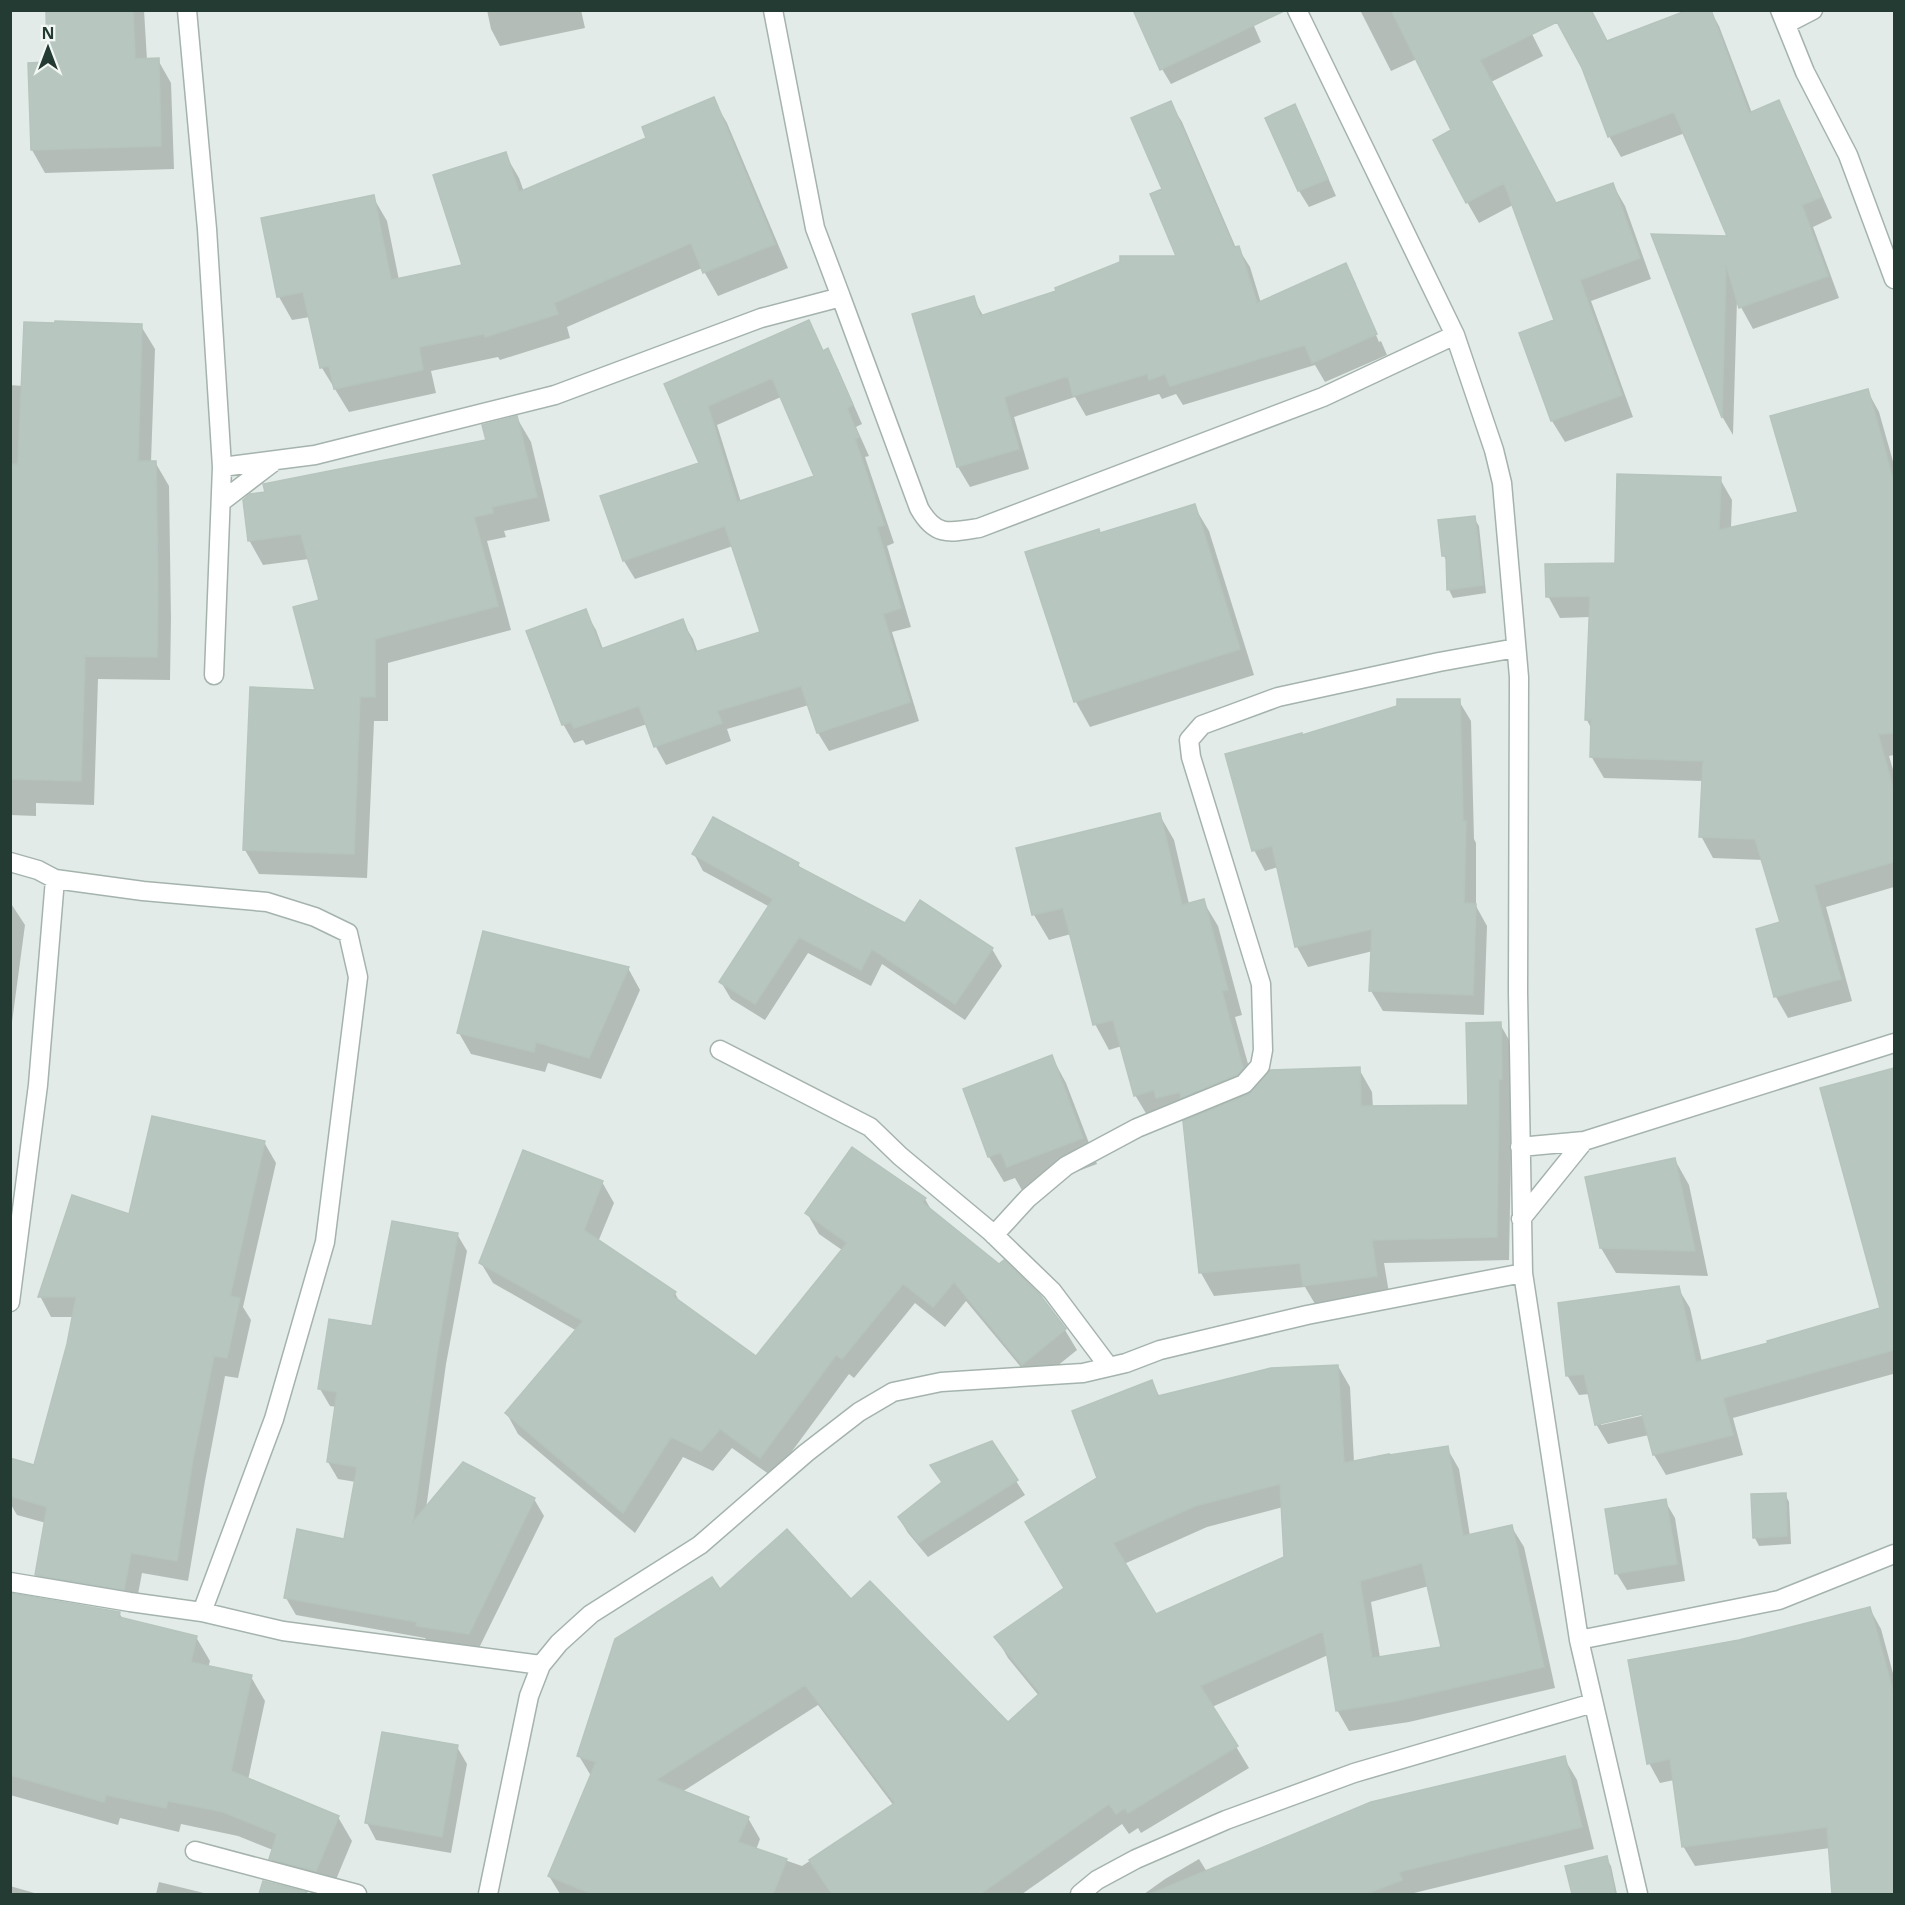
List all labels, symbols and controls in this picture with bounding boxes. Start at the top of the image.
north arrow [18,18,78,78]
text: N [41,22,55,44]

